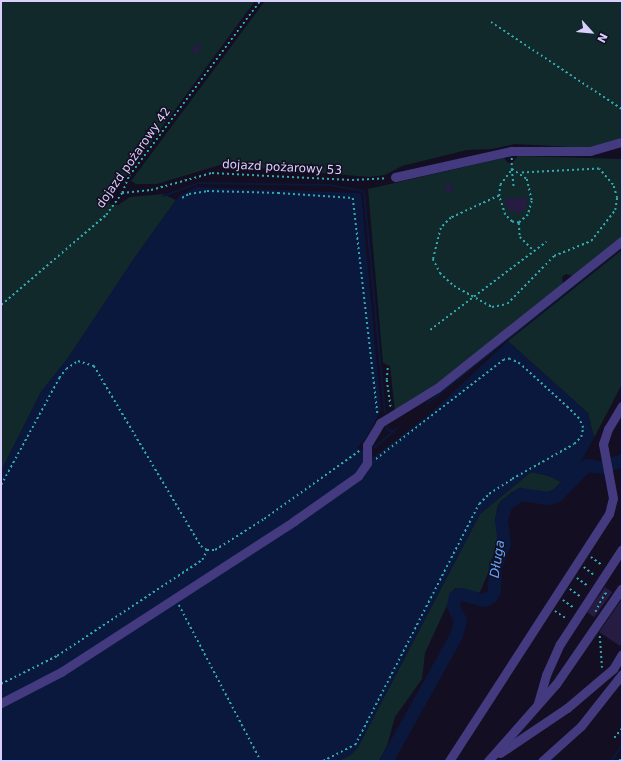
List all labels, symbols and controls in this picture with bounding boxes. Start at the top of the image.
north arrow [571,12,611,52]
text: N [594,31,610,45]
street label: dojazd pożarowy 42 [94,105,174,211]
street label: dojazd pożarowy 53 [222,158,342,178]
water label: Długa [487,539,509,579]

